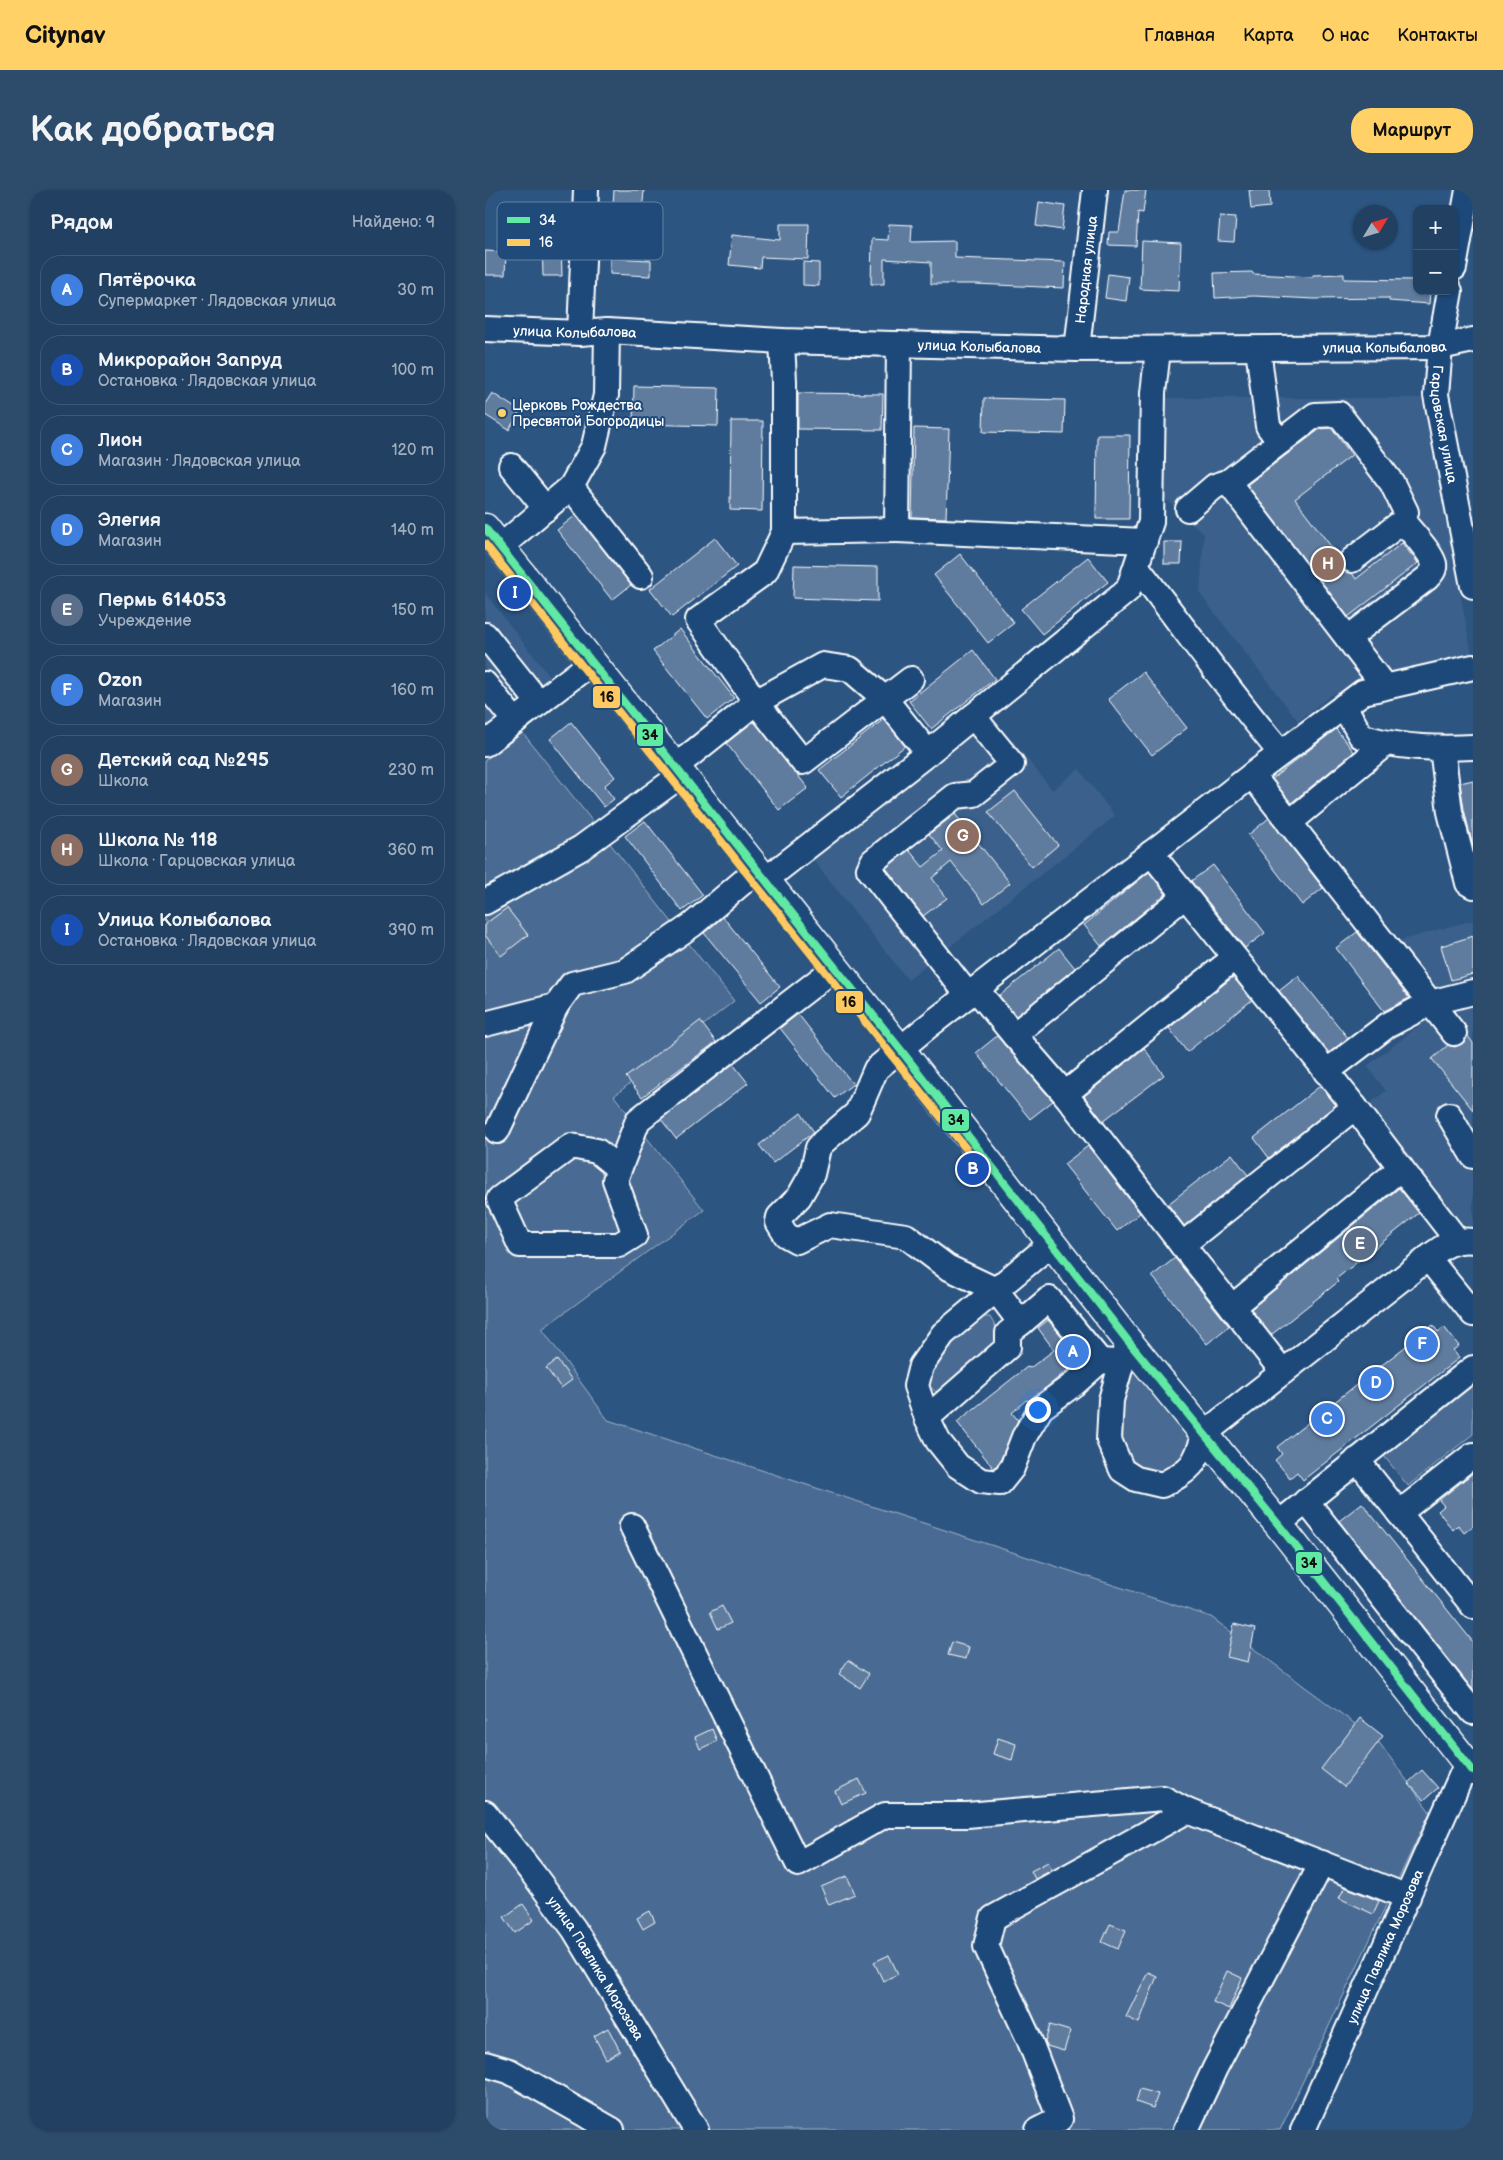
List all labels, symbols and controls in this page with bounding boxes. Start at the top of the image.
text: Citynav [25,21,106,50]
text: Главная [1144,25,1215,46]
text: Карта [1243,25,1294,46]
text: О нас [1322,25,1369,46]
text: Контакты [1397,25,1478,46]
button: Маршрут [1351,108,1473,153]
text: Как добраться [30,109,276,152]
legend [497,202,663,260]
north arrow [1353,205,1398,250]
map controls [1413,205,1458,295]
button: + [1413,205,1458,250]
text: Рядом [50,210,113,235]
text: 34 [539,212,557,229]
text: Найдено: 9 [352,213,435,232]
street label: Народная улица [1071,214,1101,324]
text: 16 [539,234,553,251]
button: − [1413,250,1458,295]
text: Пятёрочка [98,269,196,292]
text: A [62,281,72,300]
text: 30 m [397,281,434,300]
text: Супермаркет · Лядовская улица [98,292,336,311]
street label: улица Колыбалова [513,322,638,341]
street label: улица Колыбалова [917,336,1042,357]
street label: улица Колыбалова [1323,337,1449,356]
text: Микрорайон Запруд [98,349,282,372]
text: B [61,361,73,380]
text: 100 m [391,361,434,380]
street label: Гарцовская улица [1427,365,1462,485]
text: Остановка · Лядовская улица [98,372,316,391]
place label: Церковь Рождества Пресвятой Богородицы [512,397,664,430]
marker: Церковь Рождества Пресвятой Богородицы [496,407,508,419]
text: Лион [98,429,142,452]
text: C [61,441,73,460]
text: 120 m [391,441,434,460]
text: Магазин · Лядовская улица [98,452,301,471]
text: Элегия [98,509,161,532]
text: D [61,521,73,540]
text: 140 m [391,521,434,540]
text: Магазин [98,532,162,551]
pin: H [1312,545,1344,583]
pin: I [499,574,531,612]
text: Пермь 614053 [98,589,226,612]
text: E [62,601,72,620]
text: 150 m [392,601,434,620]
text: Учреждение [98,612,191,631]
text: Ozon [98,669,142,692]
text: F [62,681,72,700]
text: 160 m [391,681,434,700]
line badge: 16 [592,685,621,709]
text: 16 [600,689,614,706]
text: Магазин [98,692,162,711]
line badge: 34 [636,723,664,747]
text: 34 [642,727,659,744]
text: Детский сад №295 [98,749,269,772]
text: G [61,761,73,780]
text: 230 m [388,761,434,780]
text: Школа [98,772,148,791]
pin: G [947,817,979,855]
text: Школа № 118 [98,829,218,852]
text: H [61,841,73,860]
text: 360 m [387,841,434,860]
text: Школа · Гарцовская улица [98,852,295,871]
text: Улица Колыбалова [98,909,271,932]
text: I [64,921,70,940]
text: 390 m [388,921,434,940]
text: Остановка · Лядовская улица [98,932,316,951]
line badge: 16 [835,990,864,1014]
text: 16 [842,994,856,1011]
line badge: 34 [941,1108,970,1132]
text: 34 [948,1112,965,1129]
pin: B [957,1150,989,1188]
pin: E [1344,1225,1376,1263]
pin: F [1406,1325,1438,1363]
pin: A [1057,1333,1089,1371]
pin: D [1360,1364,1392,1402]
your location [1025,1397,1051,1423]
pin: C [1311,1400,1343,1438]
line badge: 34 [1295,1551,1323,1575]
text: 34 [1301,1555,1318,1572]
street label: улица Павлика Морозова [1343,1866,1427,2026]
street label: улица Павлика Морозова [544,1893,648,2044]

